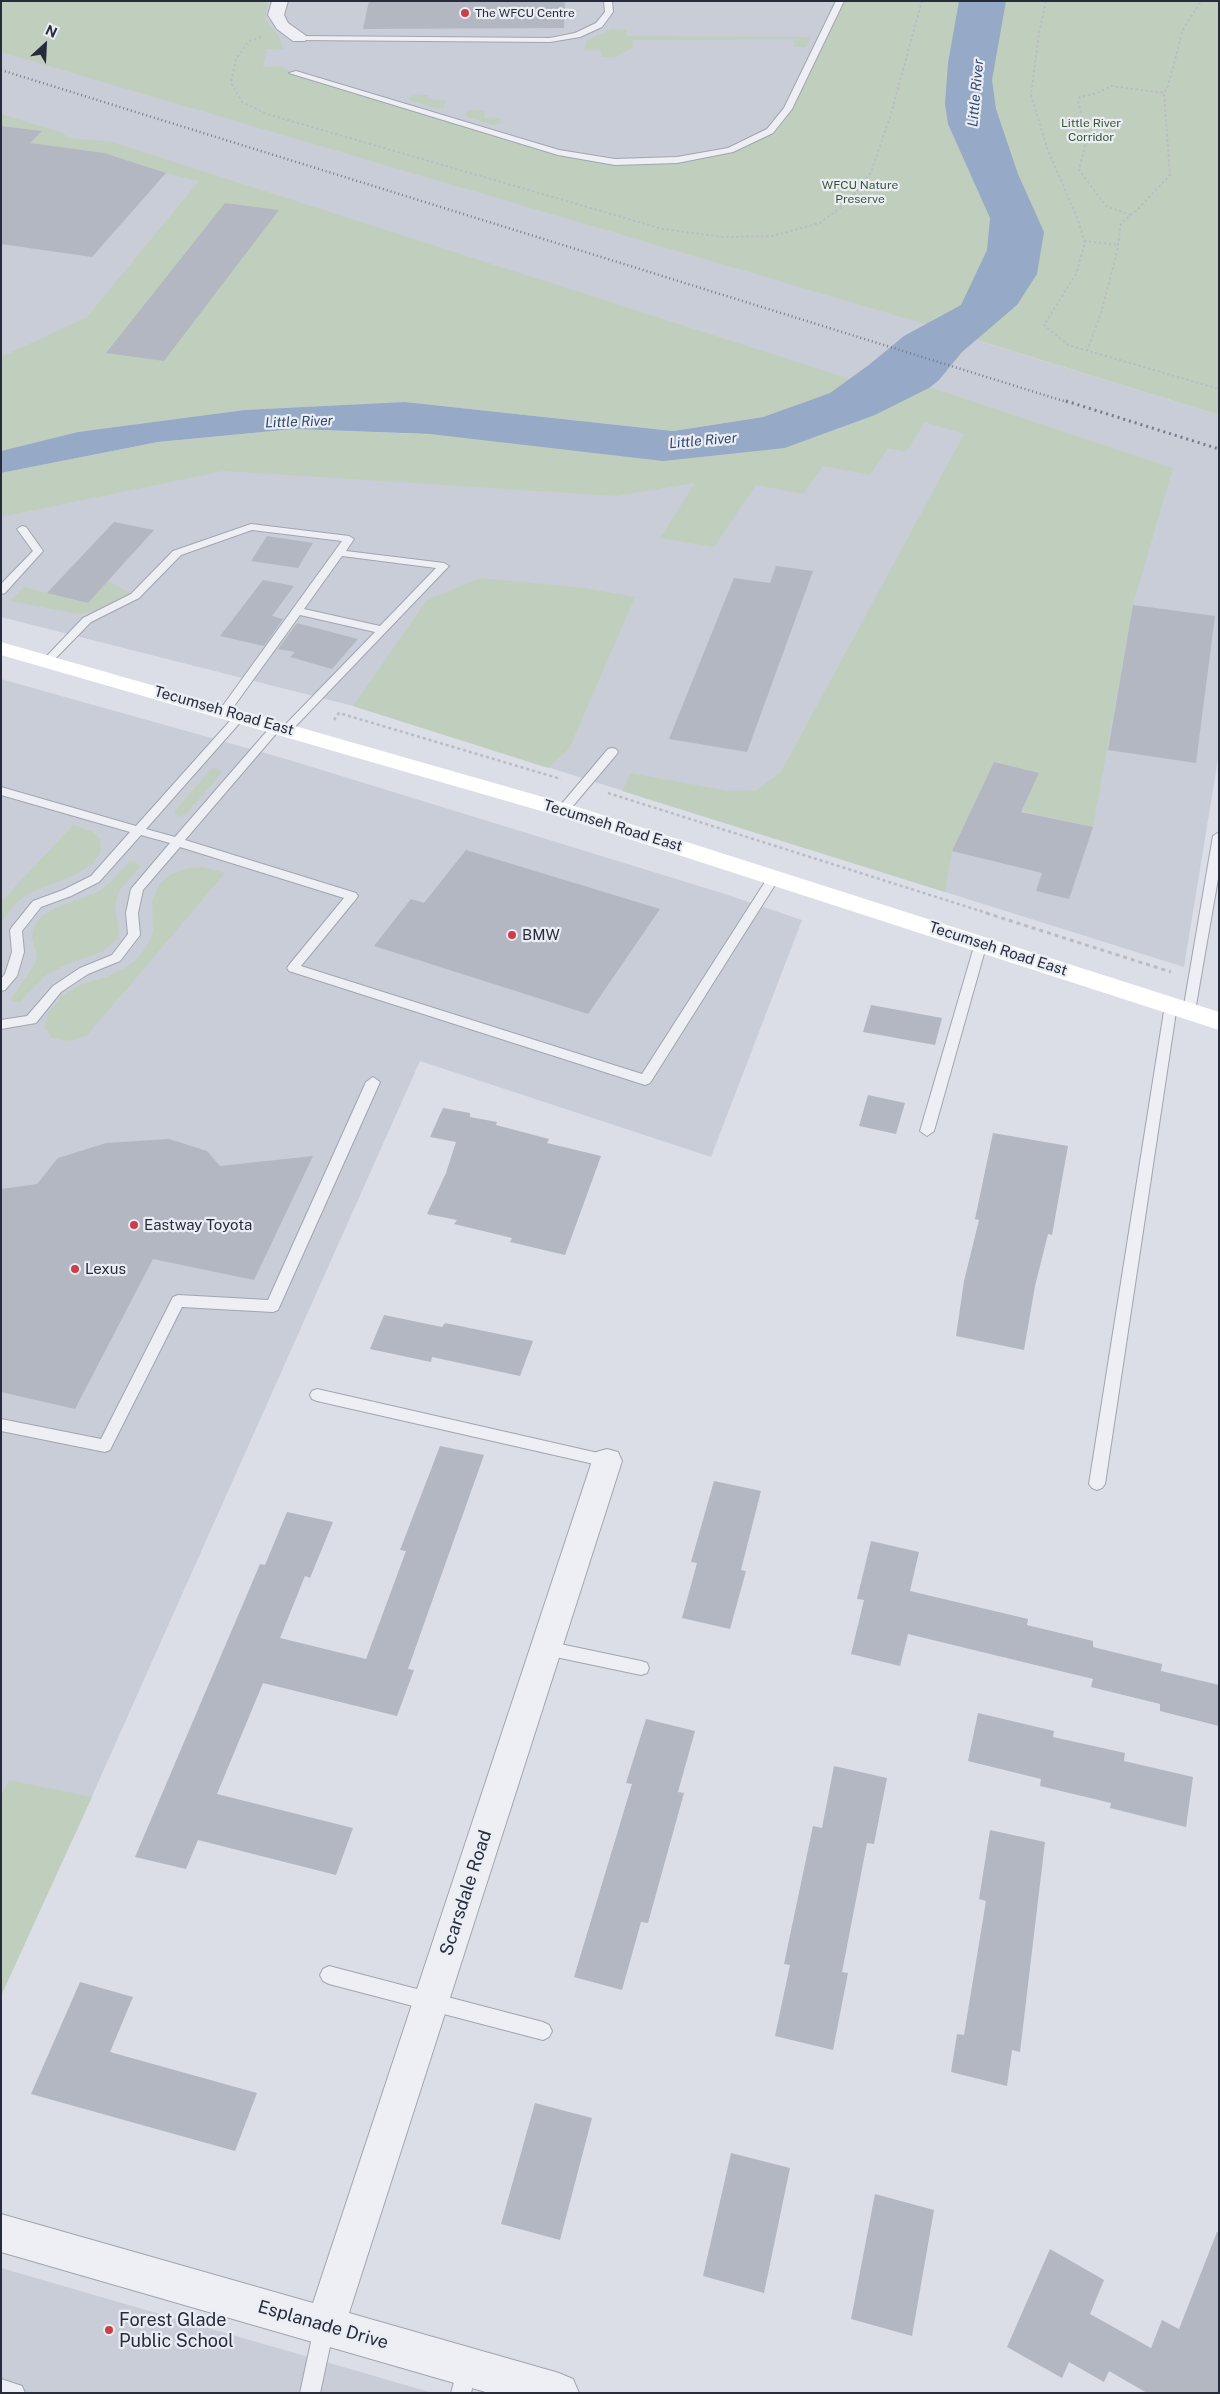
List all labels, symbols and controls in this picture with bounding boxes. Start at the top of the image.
place label: The WFCU Centre [475,6,575,20]
marker: The WFCU Centre [459,7,471,19]
north arrow [20,20,70,70]
text: N [43,22,60,41]
water label: Little River [965,58,987,128]
park label: Little River Corridor [1061,116,1121,144]
park label: WFCU Nature Preserve [822,178,898,206]
water label: Little River [265,412,333,432]
water label: Little River [668,430,738,452]
street label: Tecumseh Road East [152,682,296,740]
street label: Tecumseh Road East [541,796,685,856]
street label: Tecumseh Road East [927,918,1069,980]
place label: BMW [522,926,560,944]
marker: BMW [506,929,518,941]
place label: Eastway Toyota [144,1216,252,1234]
marker: Eastway Toyota [128,1219,140,1231]
place label: Lexus [85,1260,126,1278]
marker: Lexus [69,1263,81,1275]
street label: Scarsdale Road [436,1828,496,1958]
street label: Esplanade Drive [255,2296,391,2354]
place label: Forest Glade Public School [119,2309,234,2352]
marker: Forest Glade Public School [103,2324,115,2336]

